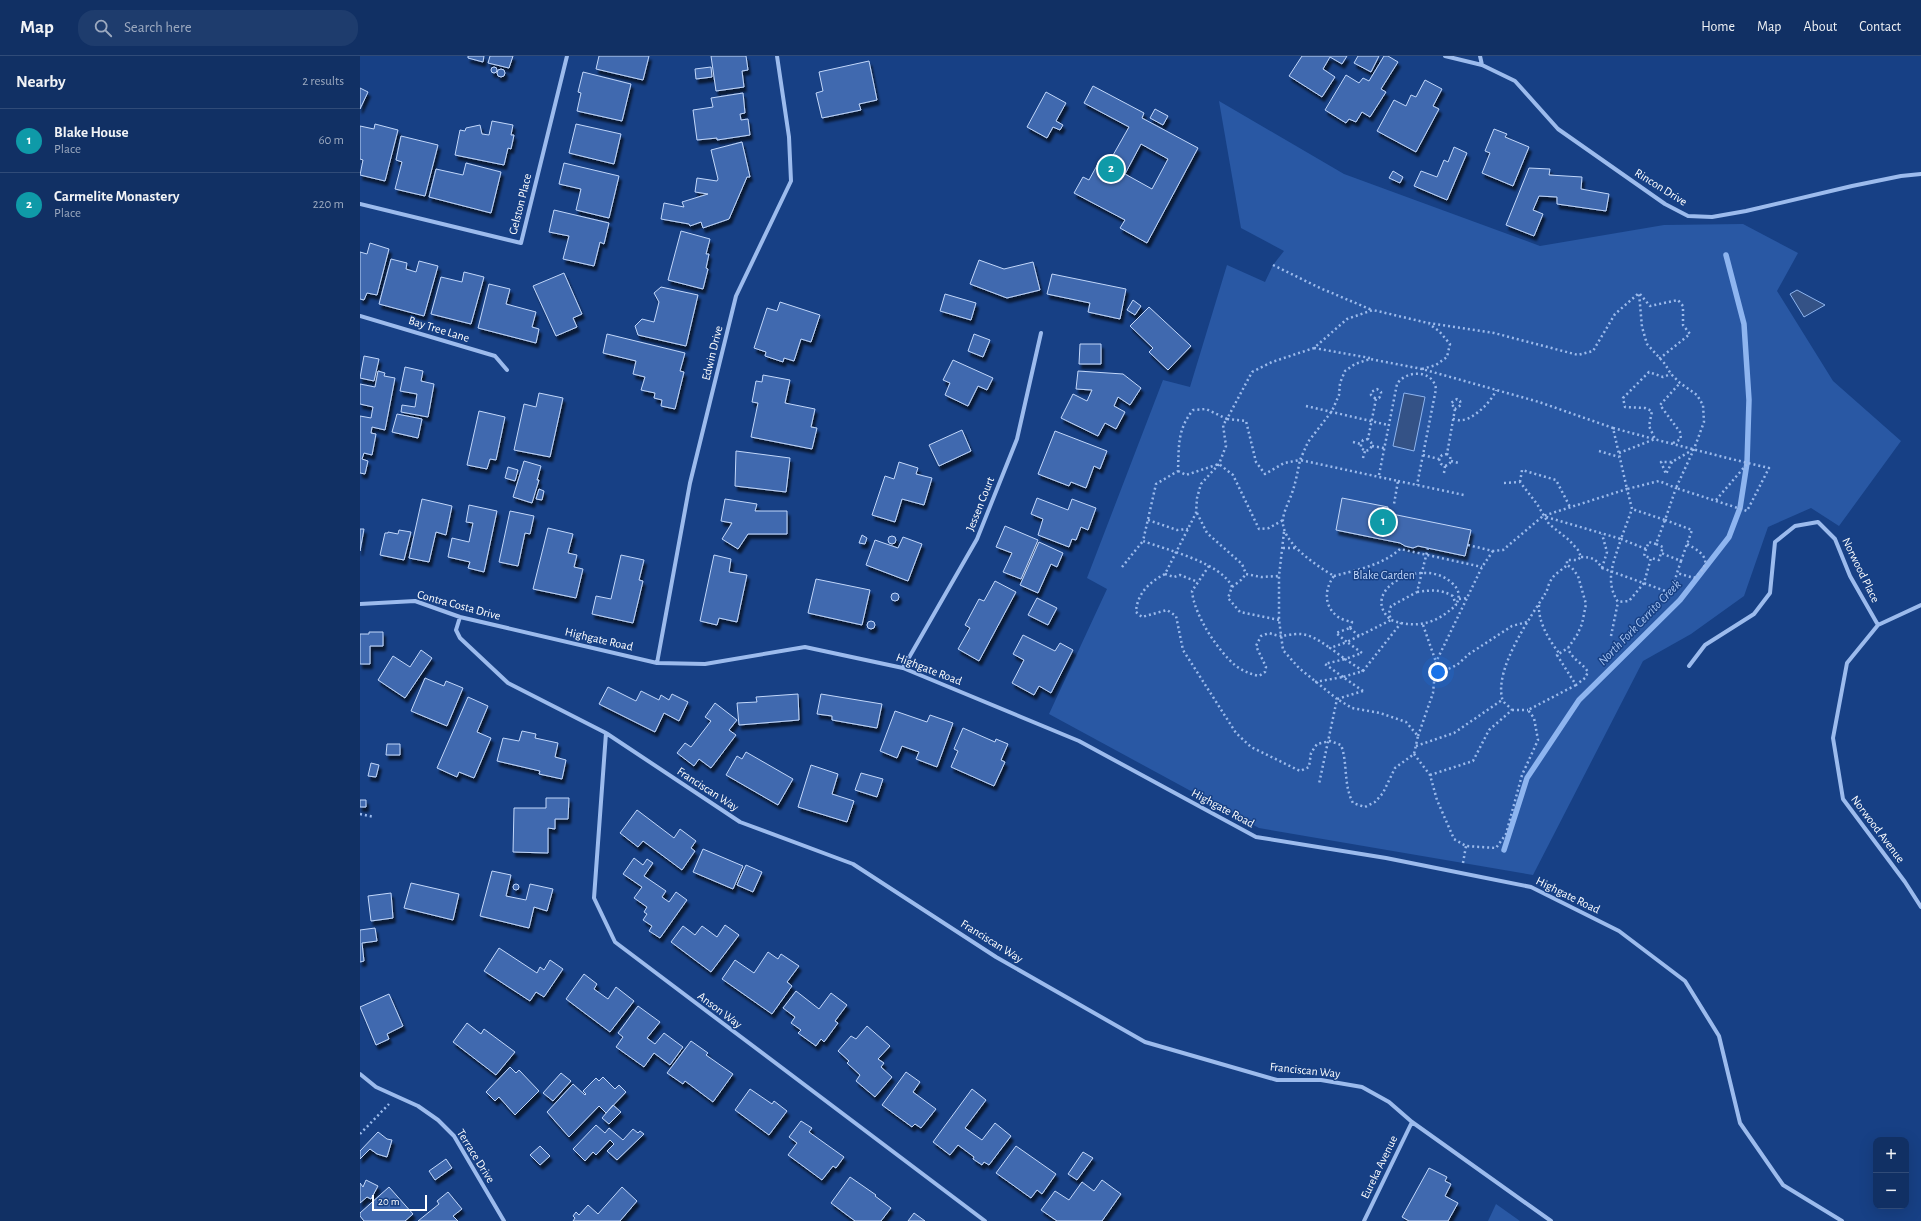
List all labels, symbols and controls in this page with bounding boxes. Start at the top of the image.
search box [78,10,358,46]
icon: search [92,17,114,39]
text: Map [20,18,54,37]
text: Search here [124,20,192,35]
text: Home [1701,20,1735,34]
text: Map [1757,20,1781,34]
text: About [1803,20,1837,34]
text: Contact [1859,20,1901,34]
text: Nearby [16,73,66,90]
text: 2 results [302,75,344,88]
text: Blake House [54,125,129,140]
text: 1 [27,134,31,147]
text: 60 m [318,134,344,147]
text: Place [54,143,81,156]
pin: 2 [1098,154,1124,184]
street label: Rincon Drive [1633,166,1689,208]
street label: Gelston Place [507,172,533,236]
text: Carmelite Monastery [54,189,179,204]
text: 2 [26,198,32,211]
text: 220 m [313,198,344,211]
text: Place [54,207,81,220]
street label: Bay Tree Lane [407,314,471,345]
street label: Edwin Drive [699,324,725,382]
street label: Jessen Court [964,475,996,533]
pin: 1 [1370,507,1396,537]
street label: Norwood Place [1840,536,1882,604]
park label: Blake Garden [1353,569,1415,581]
water label: North Fork Cerrito Creek [1596,578,1684,668]
street label: Contra Costa Drive [416,588,502,622]
street label: Highgate Road [564,625,634,653]
street label: Highgate Road [894,651,964,687]
your location [1428,662,1448,682]
street label: Franciscan Way [675,765,741,814]
street label: Highgate Road [1190,786,1256,830]
street label: Norwood Avenue [1849,793,1907,865]
street label: Highgate Road [1534,874,1602,916]
street label: Franciscan Way [958,917,1025,966]
street label: Anson Way [695,990,744,1031]
street label: Franciscan Way [1269,1060,1341,1081]
street label: Terrace Drive [455,1127,497,1185]
street label: Eureka Avenue [1359,1134,1399,1200]
map controls [1873,1137,1909,1209]
button: + [1873,1137,1909,1173]
button: − [1873,1173,1909,1209]
scale bar [372,1193,427,1212]
text: 20 m [378,1196,399,1207]

